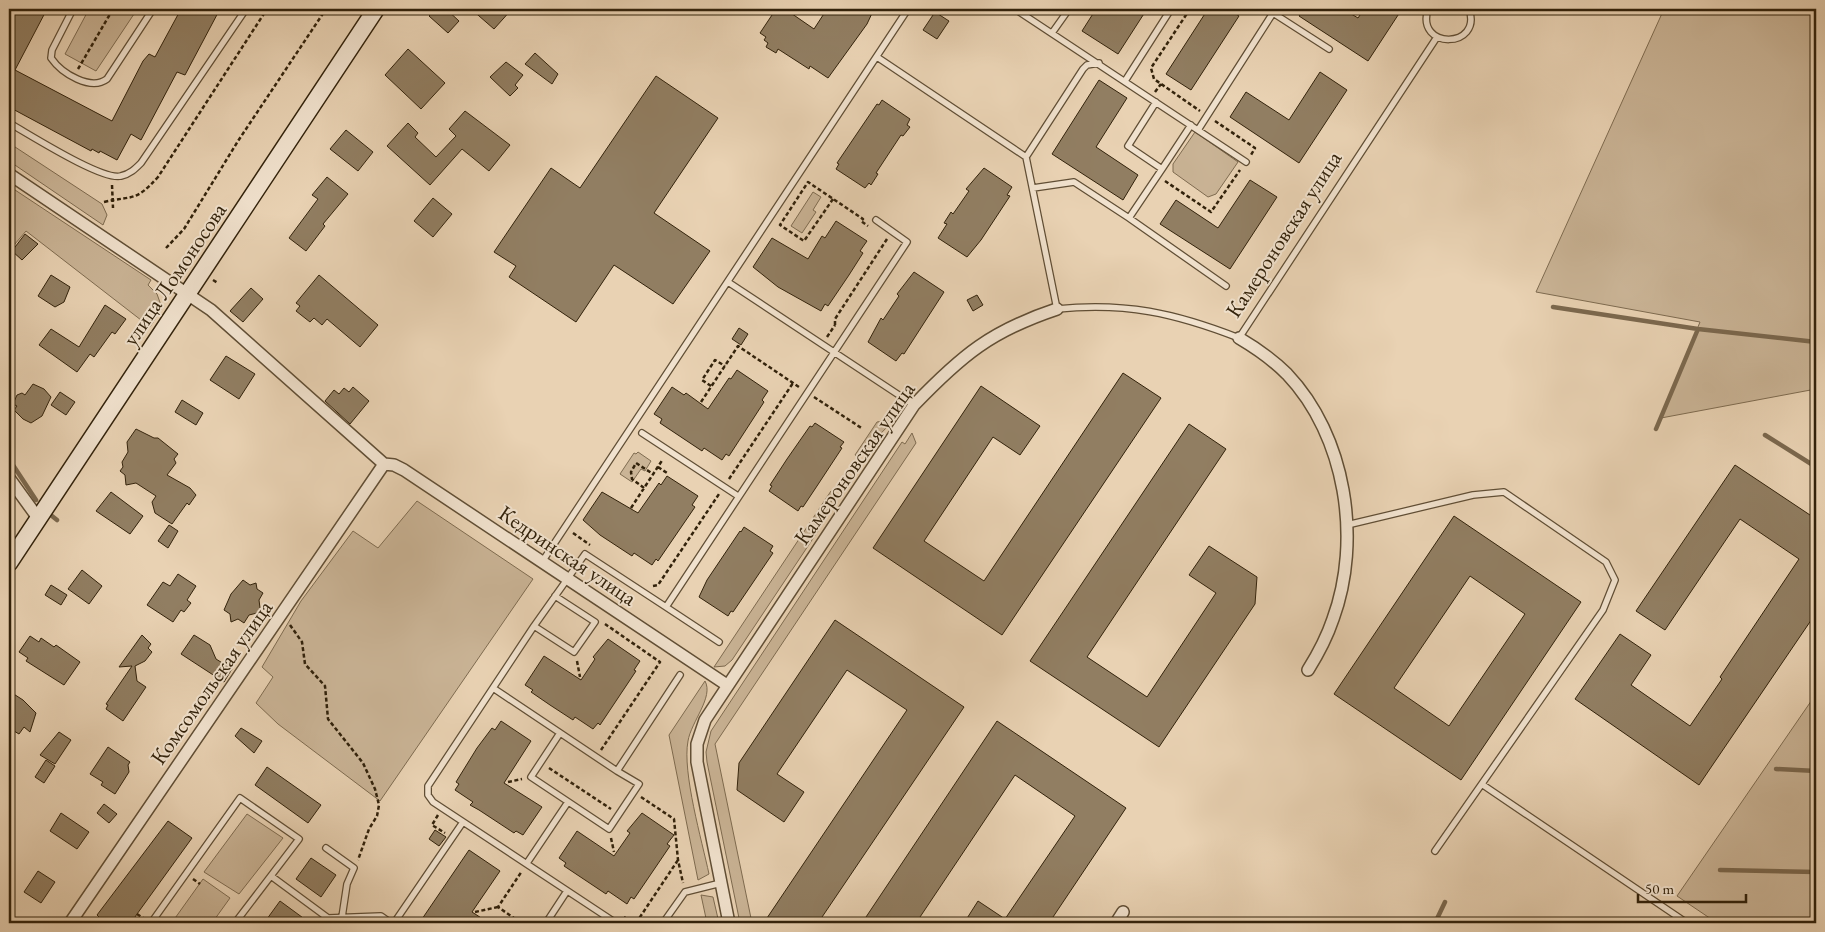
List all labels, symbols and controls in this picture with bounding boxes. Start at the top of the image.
street label: Камероновская улица [1219,145,1348,323]
street label: улица Ломоносова [116,197,233,351]
street label: Камероновская улица [787,376,922,551]
street label: Кедринская улица [493,499,642,612]
street label: Комсомольская улица [144,594,279,770]
scale bar [1638,872,1745,904]
text: 50 m [1645,879,1674,898]

